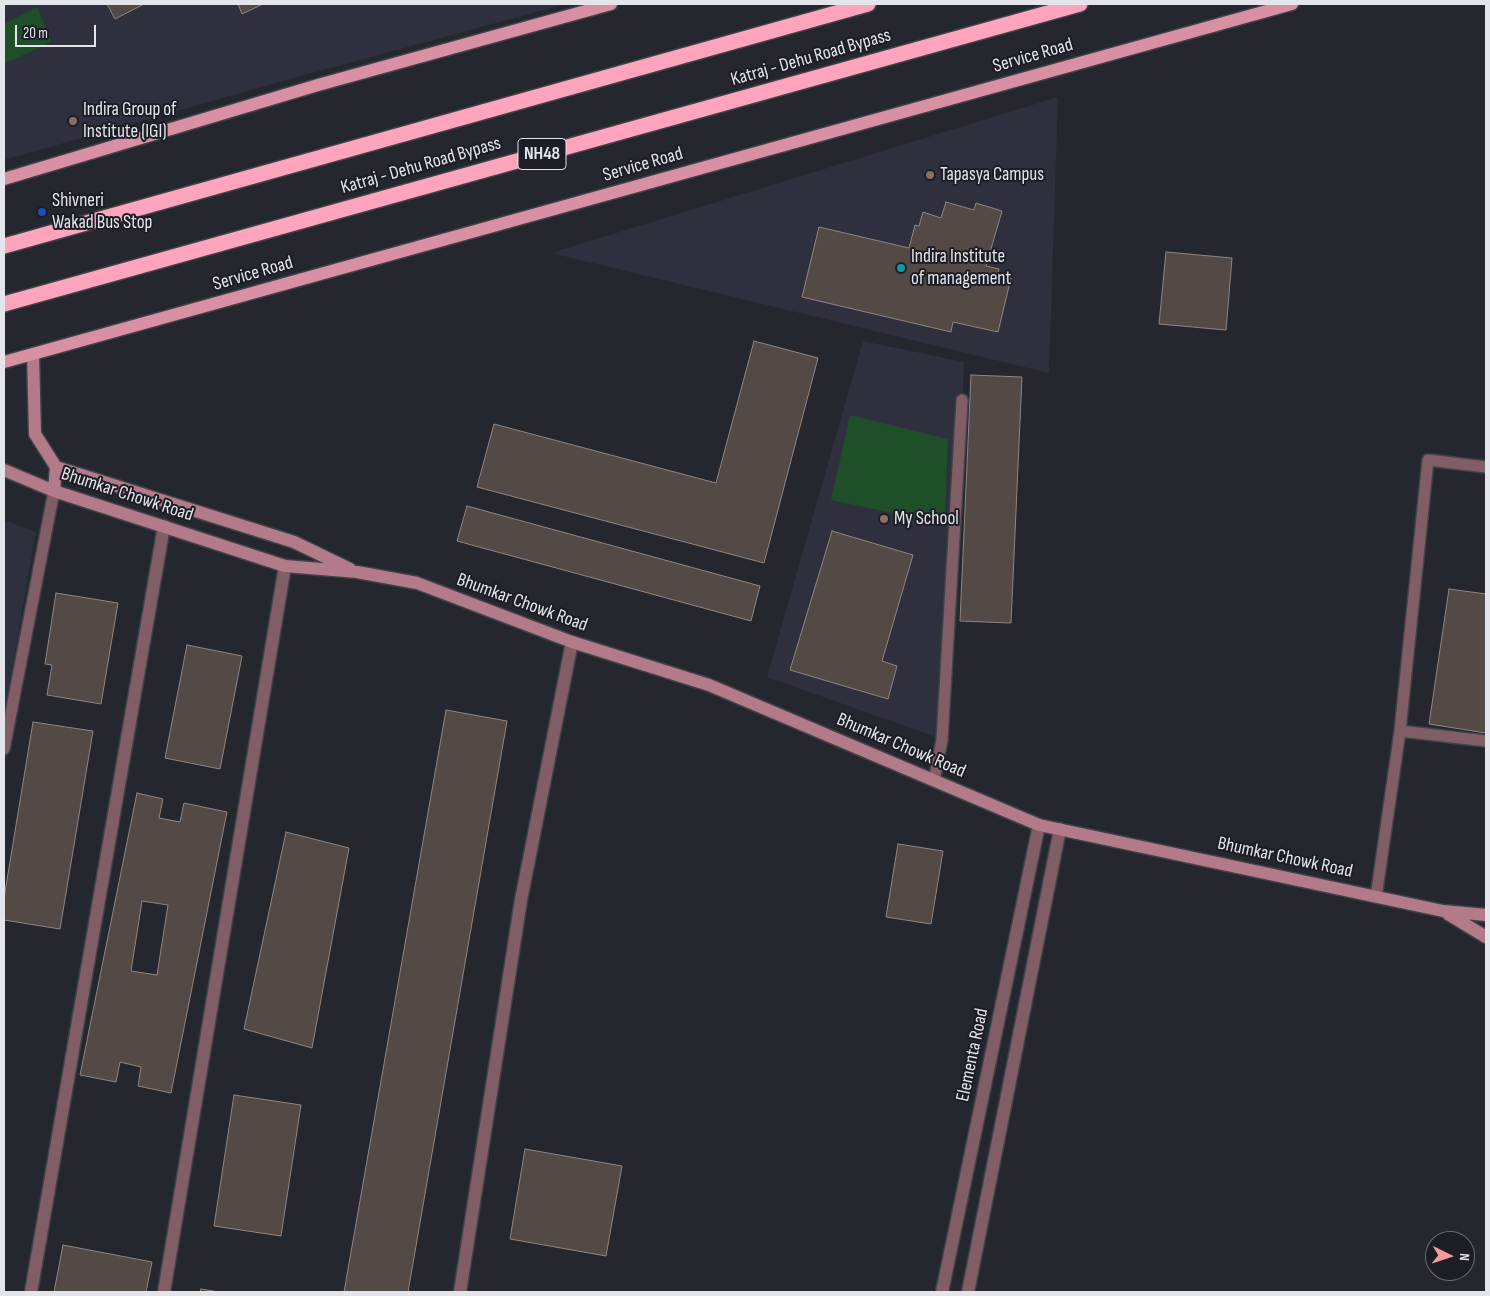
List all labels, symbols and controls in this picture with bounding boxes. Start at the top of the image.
scale bar [18,15,99,47]
text: 20 m [23,24,48,43]
street label: Katraj - Dehu Road Bypass [728,24,894,92]
street label: Service Road [990,34,1076,78]
place label: Indira Group of Institute (IGI) [83,99,177,143]
marker: Indira Group of Institute (IGI) [67,115,79,127]
street label: Katraj - Dehu Road Bypass [338,132,504,200]
road number: NH48 [518,138,566,170]
street label: Service Road [600,143,686,187]
place label: Tapasya Campus [940,164,1044,186]
marker: Tapasya Campus [924,169,936,181]
place label: Shivneri Wakad Bus Stop [52,190,152,234]
marker: Shivneri Wakad Bus Stop [36,206,48,218]
place label: Indira Institute of management [911,246,1011,290]
street label: Service Road [210,252,296,296]
marker: Indira Institute of management [895,262,907,274]
street label: Bhumkar Chowk Road [58,463,196,527]
place label: My School [894,508,959,530]
marker: My School [878,513,890,525]
street label: Bhumkar Chowk Road [453,569,591,637]
street label: Bhumkar Chowk Road [833,709,969,783]
street label: Bhumkar Chowk Road [1215,833,1355,883]
street label: Elementa Road [952,1006,994,1104]
north arrow [1425,1231,1475,1281]
text: N [1456,1253,1473,1261]

